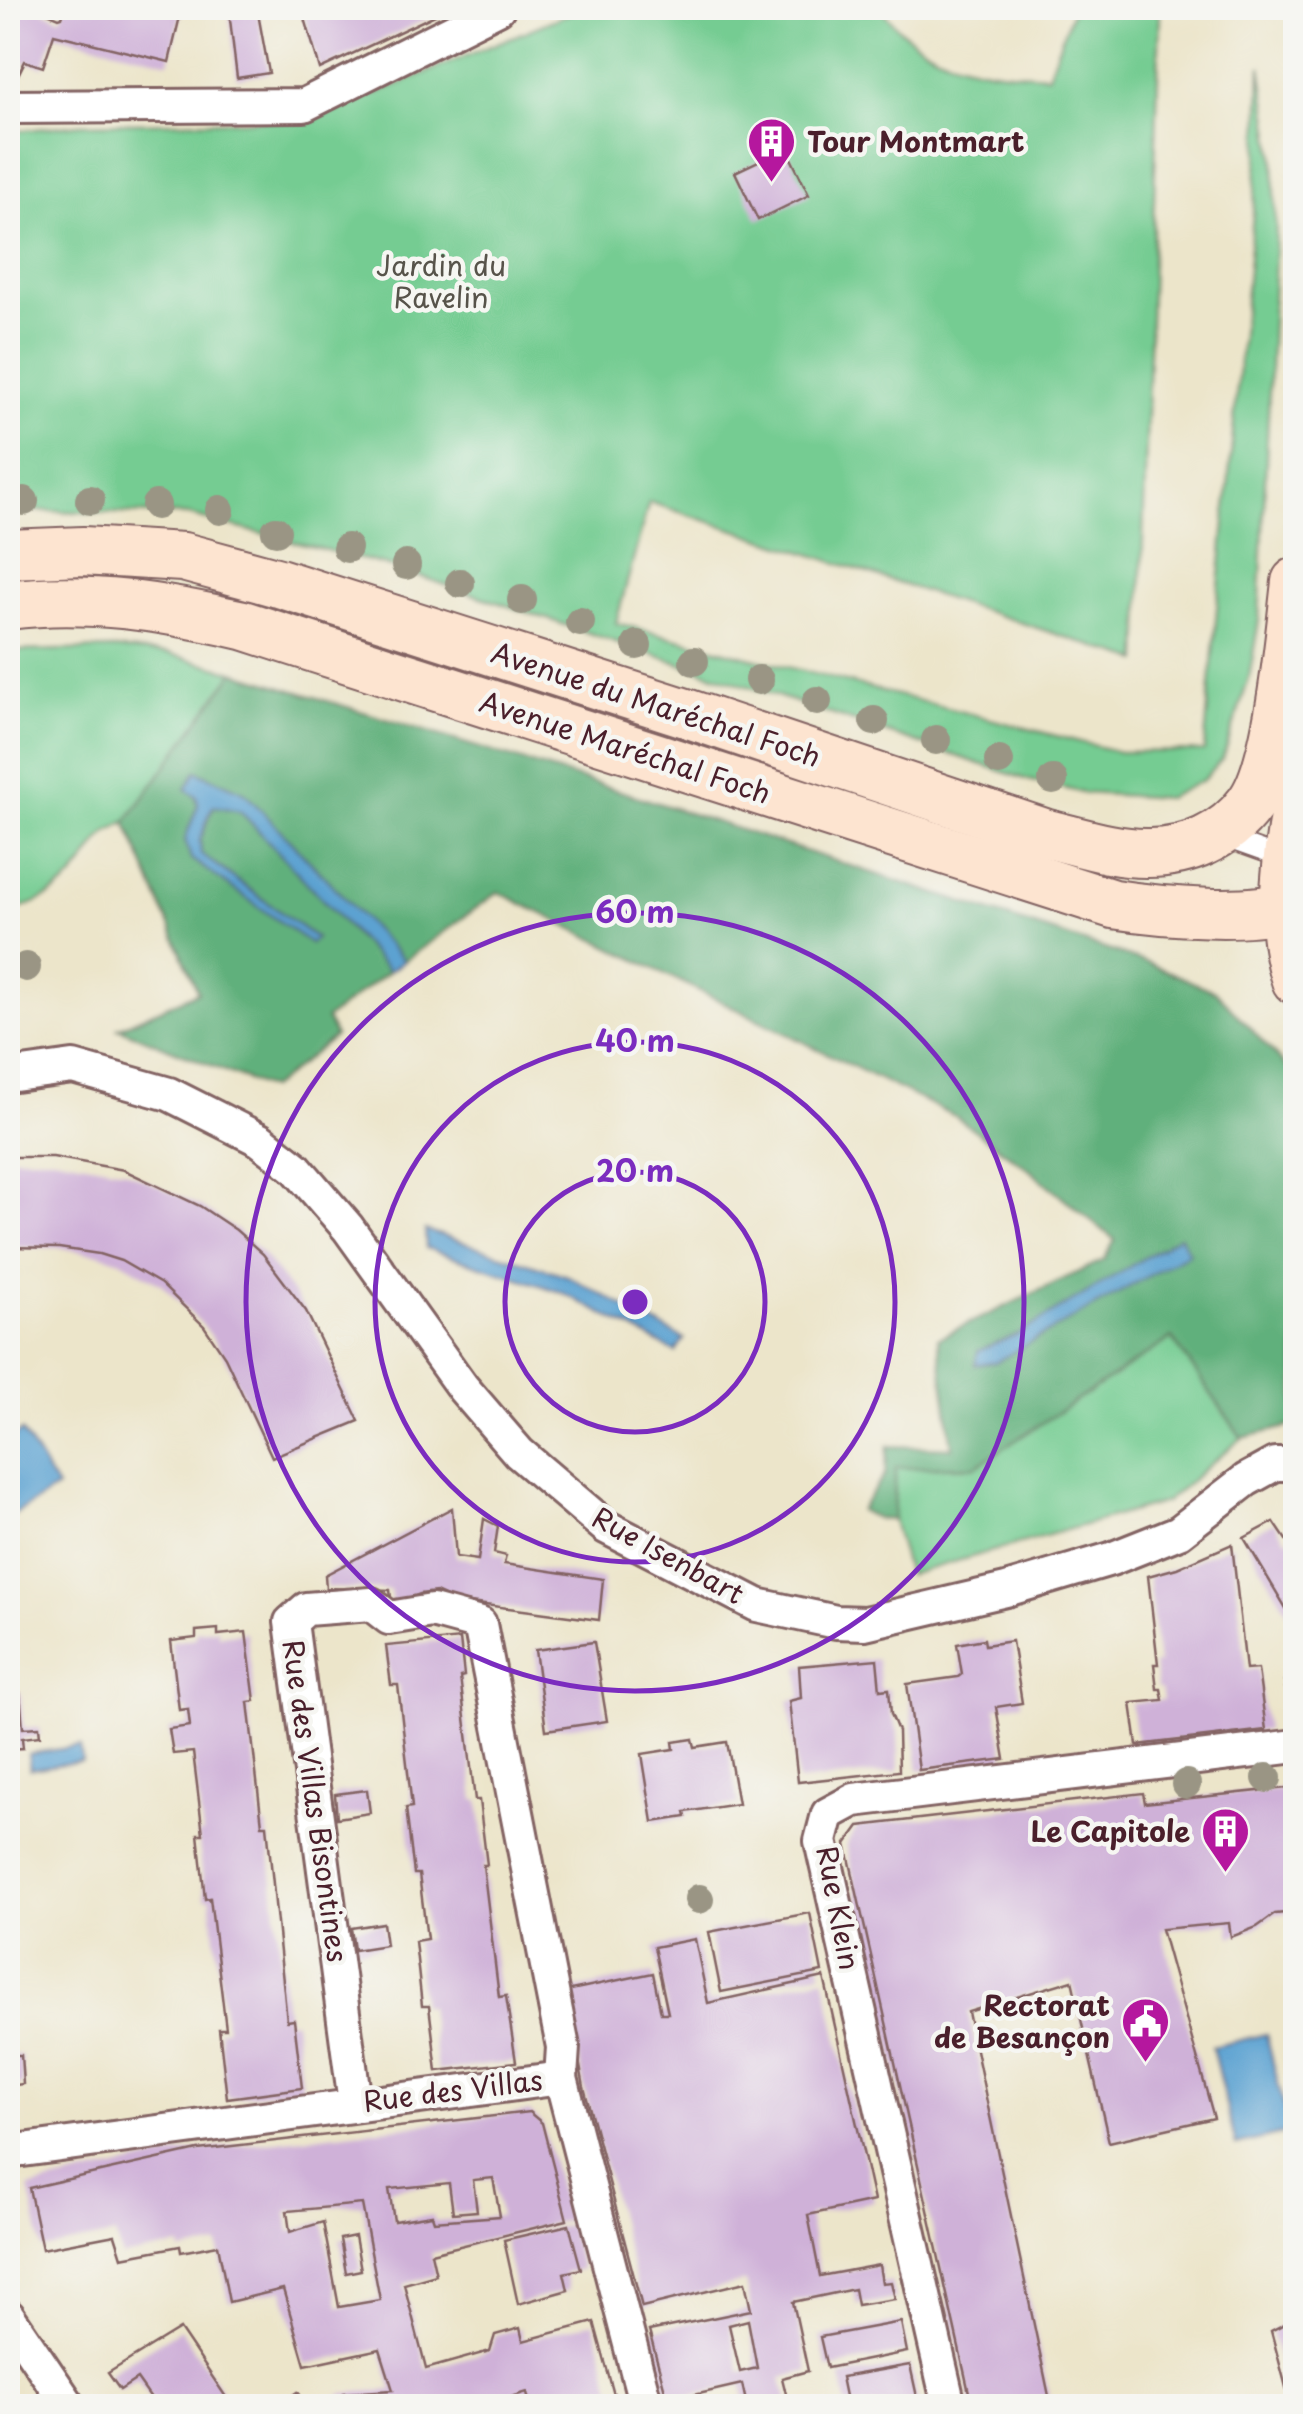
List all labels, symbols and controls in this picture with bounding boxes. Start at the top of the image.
building icon: Tour Montmart [746,116,798,184]
place label: Tour Montmart [807,119,1025,162]
park label: Jardin du Ravelin [376,243,506,318]
street label: Avenue du Maréchal Foch [486,630,827,777]
street label: Avenue Maréchal Foch [474,679,776,814]
text: 60 m [595,888,675,933]
text: 40 m [595,1017,675,1062]
text: 20 m [596,1147,674,1192]
centre of rings [617,1284,653,1320]
street label: Rue Isenbart [585,1495,753,1614]
street label: Rue des Villas Bisontines [273,1637,360,1965]
building icon: Le Capitole [1199,1806,1251,1874]
place label: Le Capitole [1031,1809,1190,1852]
street label: Rue Klein [806,1842,873,1973]
place label: Rectorat de Besançon [934,1983,1110,2058]
public building icon: Rectorat de Besançon [1119,1996,1171,2064]
street label: Rue des Villas [361,2057,545,2122]

